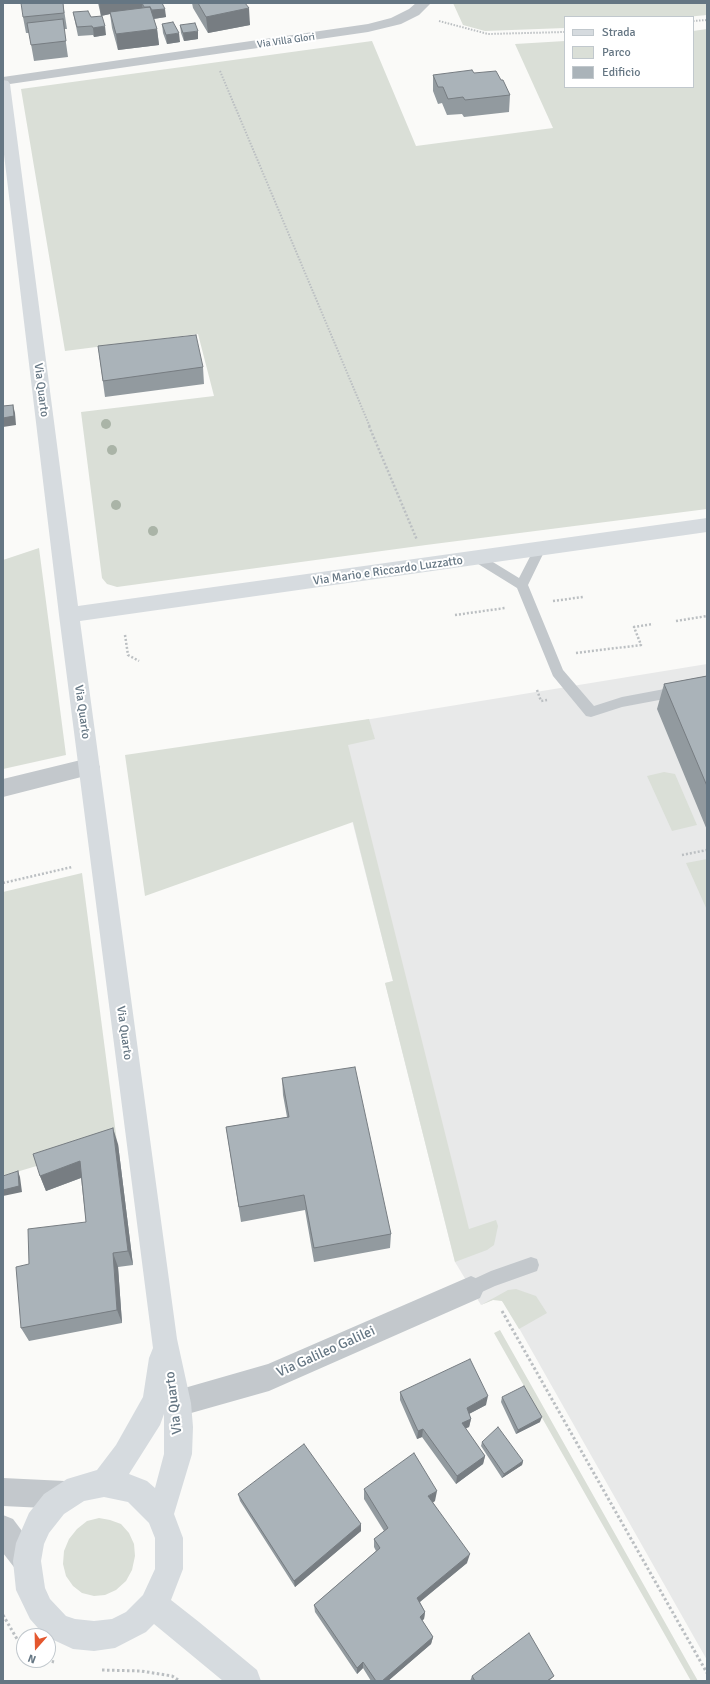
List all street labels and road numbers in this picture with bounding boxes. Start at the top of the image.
street label: Via Villa Glori [256,31,316,51]
street label: Via Quarto [31,362,51,418]
street label: Via Mario e Riccardo Luzzatto [312,553,464,589]
street label: Via Quarto [71,684,93,740]
street label: Via Quarto [113,1005,135,1061]
street label: Via Galileo Galilei [274,1323,378,1381]
street label: Via Quarto [162,1371,186,1435]

